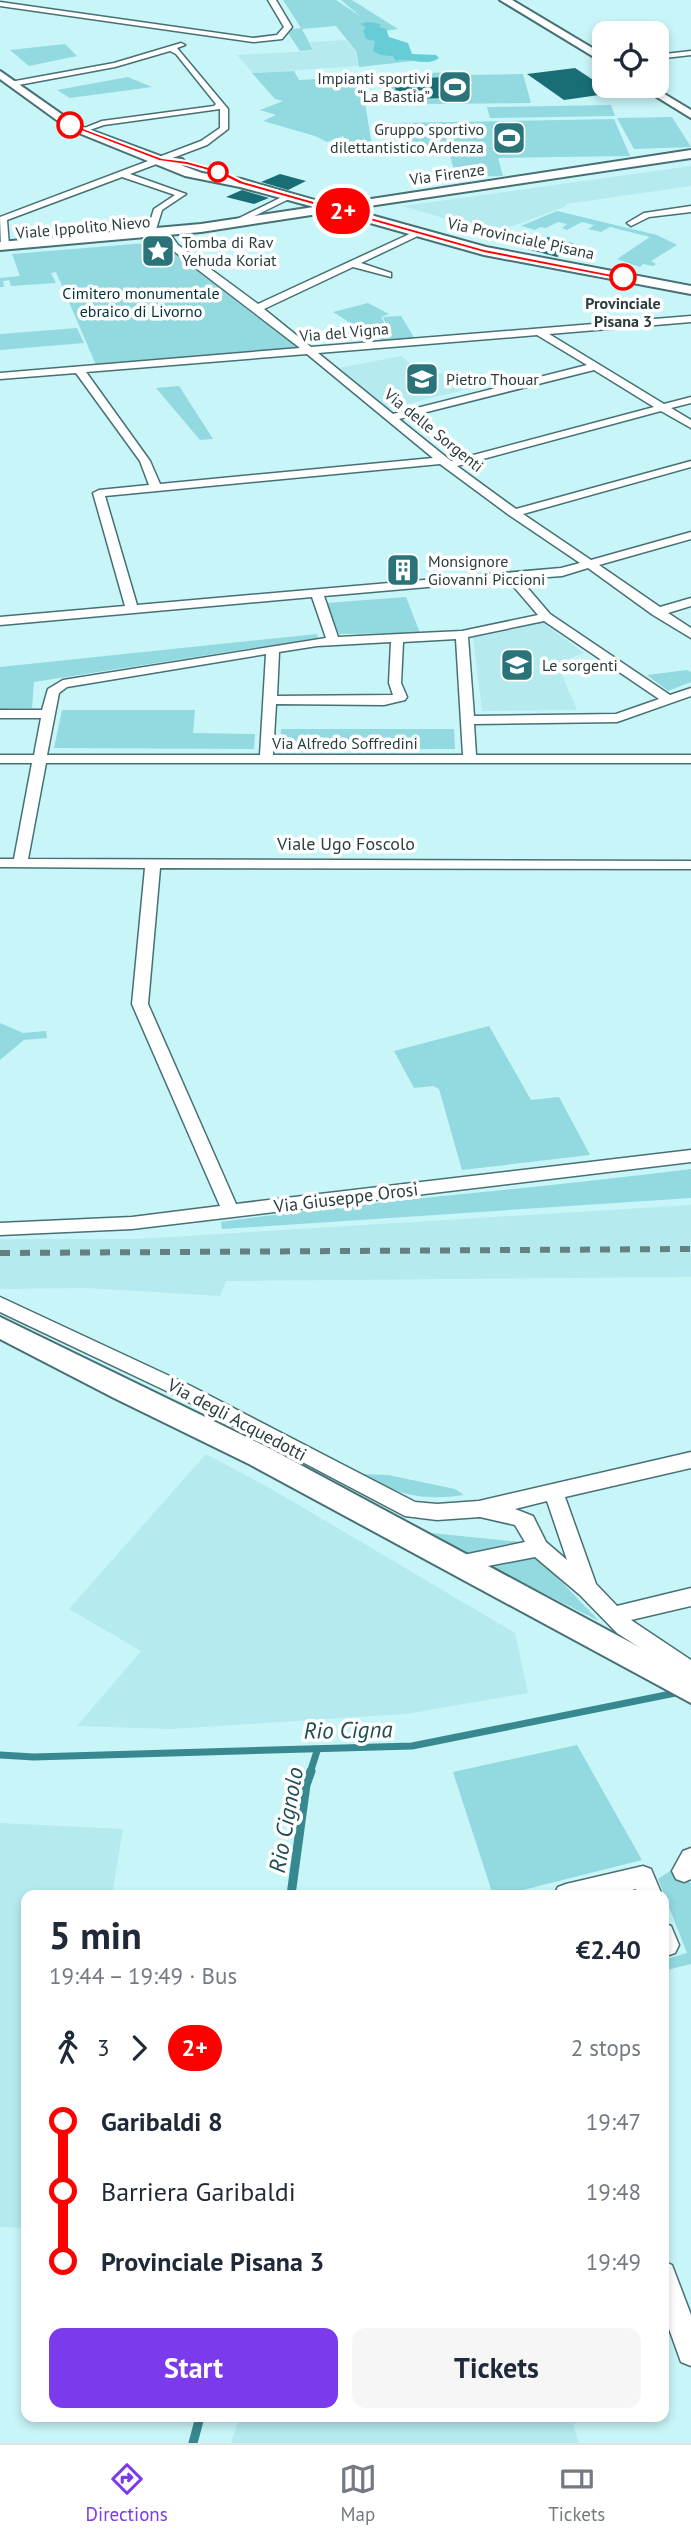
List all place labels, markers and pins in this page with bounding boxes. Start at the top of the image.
place label: Impianti sportivi “La Bastia” [317,68,430,106]
sports icon: Impianti sportivi “La Bastia” [436,68,474,106]
unlabelled marker [57,112,83,138]
place label: Gruppo sportivo dilettantistico Ardenza [330,119,484,157]
sports icon: Gruppo sportivo dilettantistico Ardenza [490,119,528,157]
unlabelled marker [208,162,228,182]
place icon: Tomba di Rav Yehuda Koriat [139,232,177,270]
place label: Tomba di Rav Yehuda Koriat [182,232,277,270]
marker: Provinciale Pisana 3 [610,264,636,290]
place label: Provinciale Pisana 3 [585,293,661,331]
school or university icon: Pietro Thouar [403,360,441,398]
place label: Pietro Thouar [446,369,539,389]
building icon: Monsignore Giovanni Piccioni [384,551,422,589]
place label: Monsignore Giovanni Piccioni [428,551,545,589]
school or university icon: Le sorgenti [498,646,536,684]
place label: Le sorgenti [542,655,618,675]

